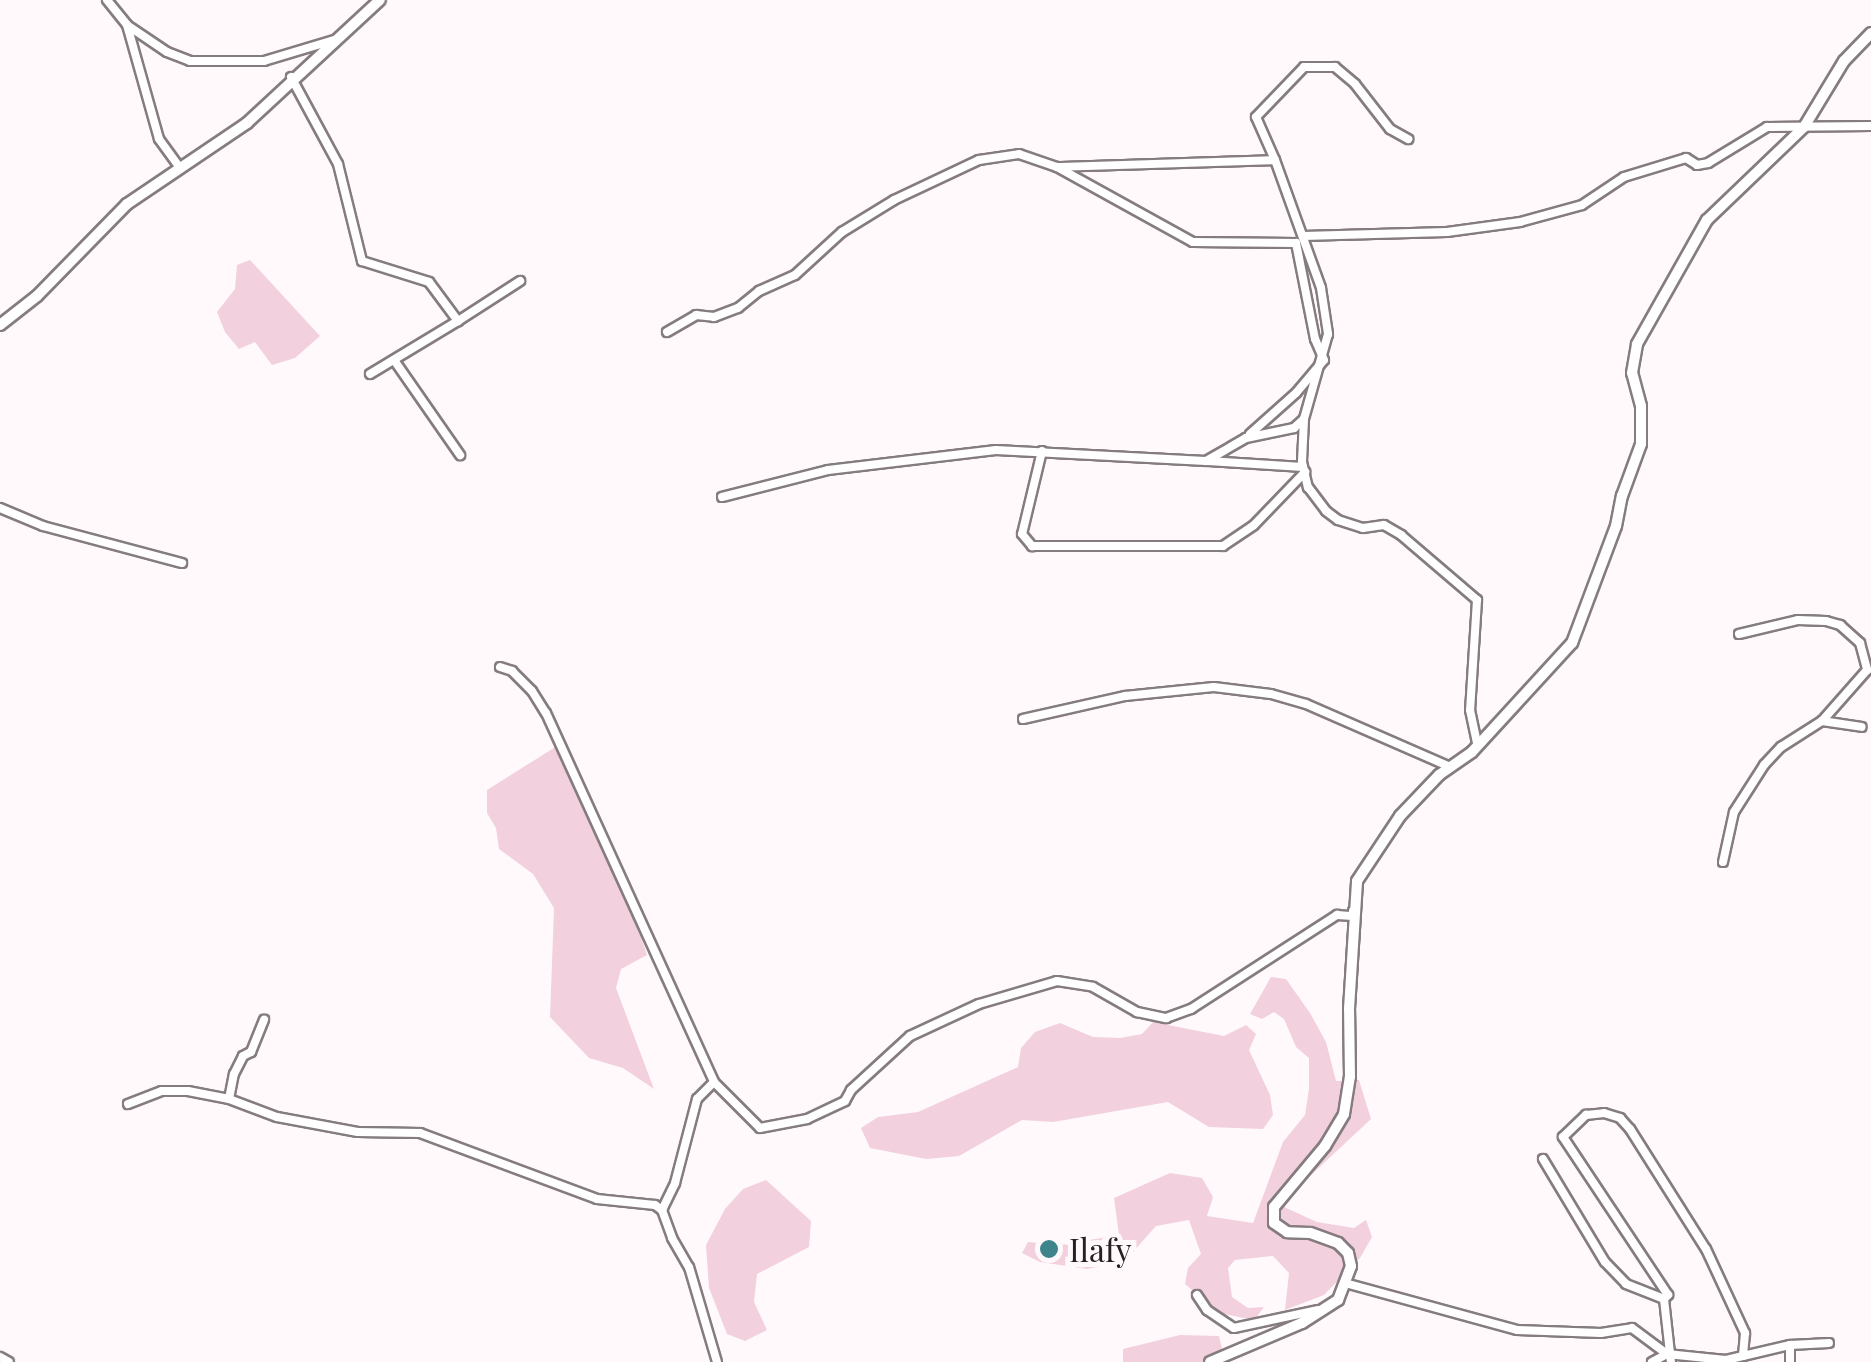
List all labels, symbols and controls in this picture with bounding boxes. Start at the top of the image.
place label: Ilafy [1069,1230,1132,1268]
marker: Ilafy [1038,1238,1060,1260]

